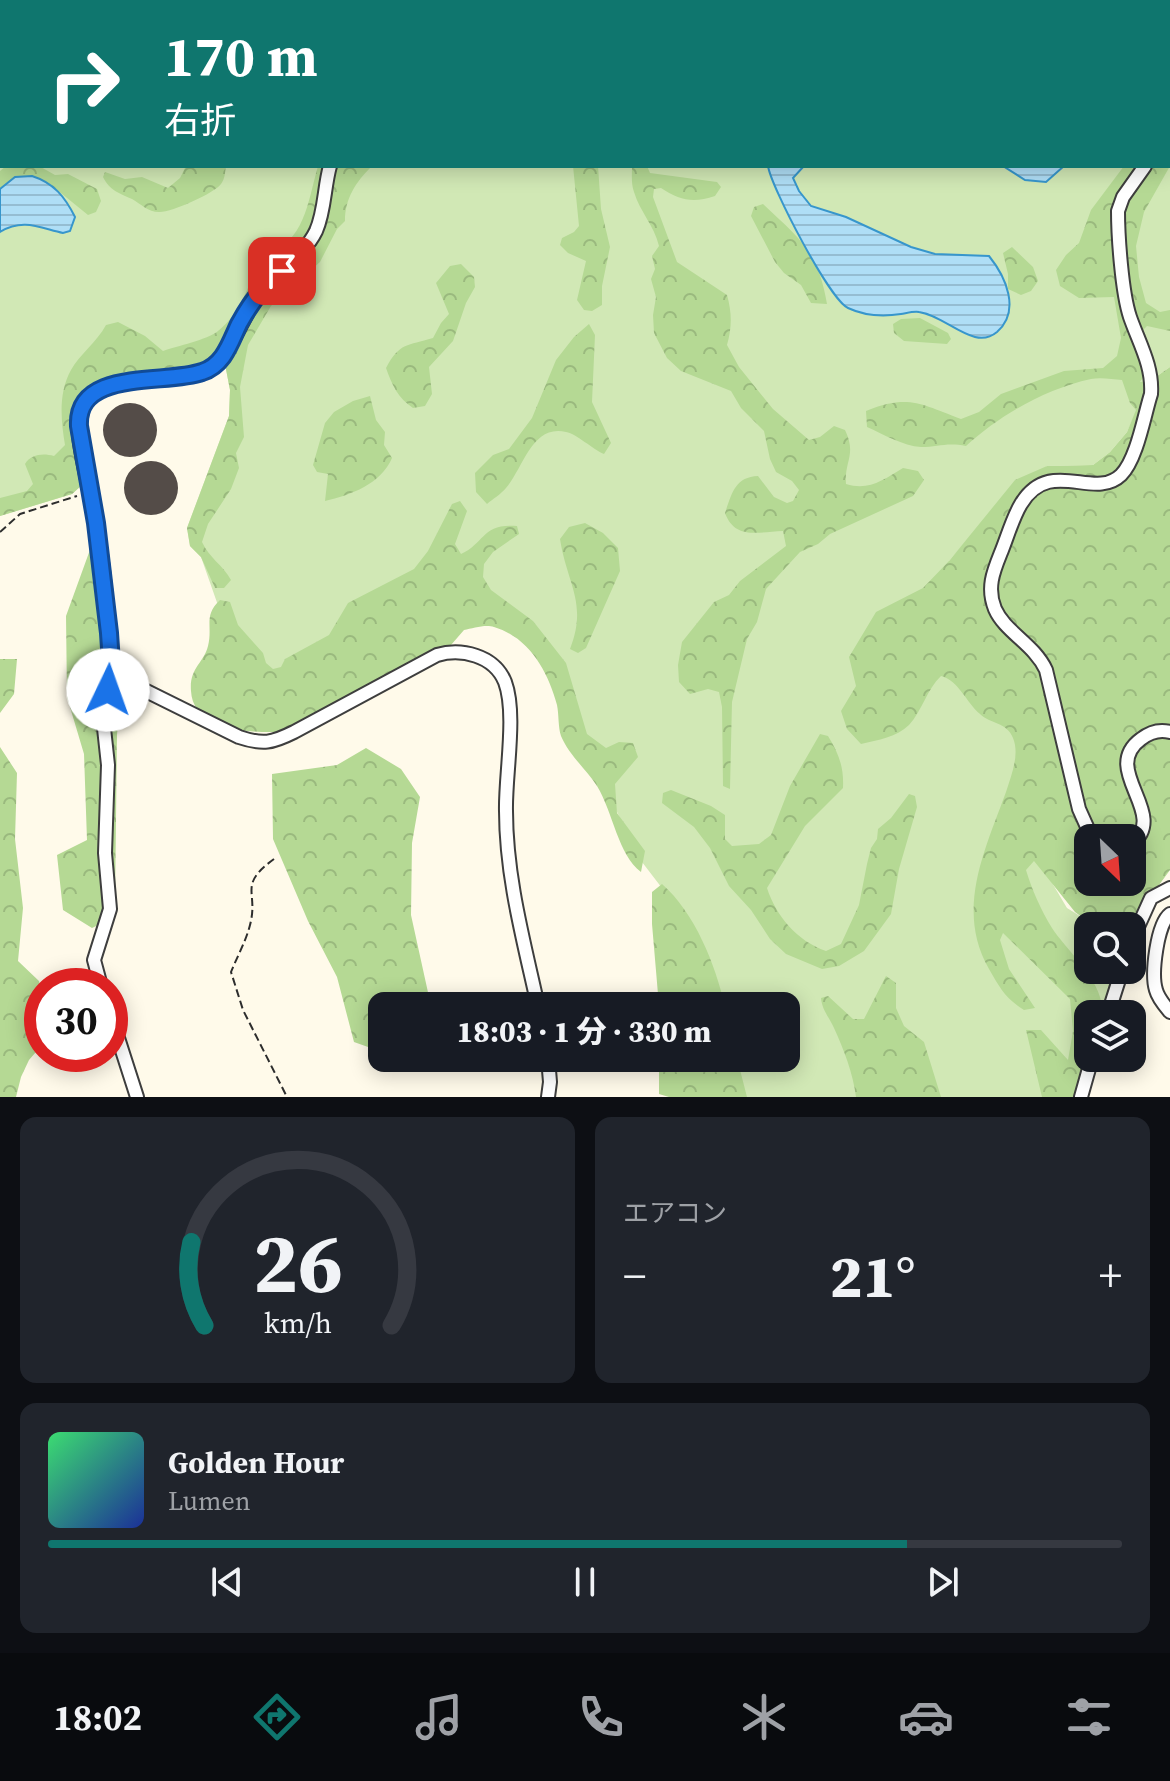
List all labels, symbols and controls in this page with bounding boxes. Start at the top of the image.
text: 170 m [164,18,318,95]
icon: right [32,32,136,136]
text: 右折 [164,96,236,145]
pin [248,237,316,305]
icon: arrive [260,249,304,293]
position arrow [66,648,150,732]
north arrow [1074,824,1146,896]
map controls [1074,824,1146,1072]
button: search [1074,912,1146,984]
speed limit sign: 30 [24,968,128,1072]
button: layers [1074,1000,1146,1072]
text: 18:03 · 1 分 · 330 m [457,1011,711,1052]
text: エアコン [623,1195,727,1231]
text: 26 [252,1206,343,1320]
text: 21° [830,1235,915,1317]
text: − [623,1245,646,1306]
text: + [1099,1245,1122,1306]
text: km/h [263,1303,332,1343]
text: Golden Hour [168,1442,344,1483]
text: Lumen [168,1483,250,1519]
icon: previous [205,1560,249,1604]
icon: pause [563,1560,607,1604]
icon: next [921,1560,965,1604]
icon: directions [249,1689,305,1745]
icon: music [411,1689,467,1745]
icon: phone [573,1689,629,1745]
icon: climate [736,1689,792,1745]
icon: car [898,1689,954,1745]
icon: filters [1061,1689,1117,1745]
text: 18:02 [53,1693,142,1742]

